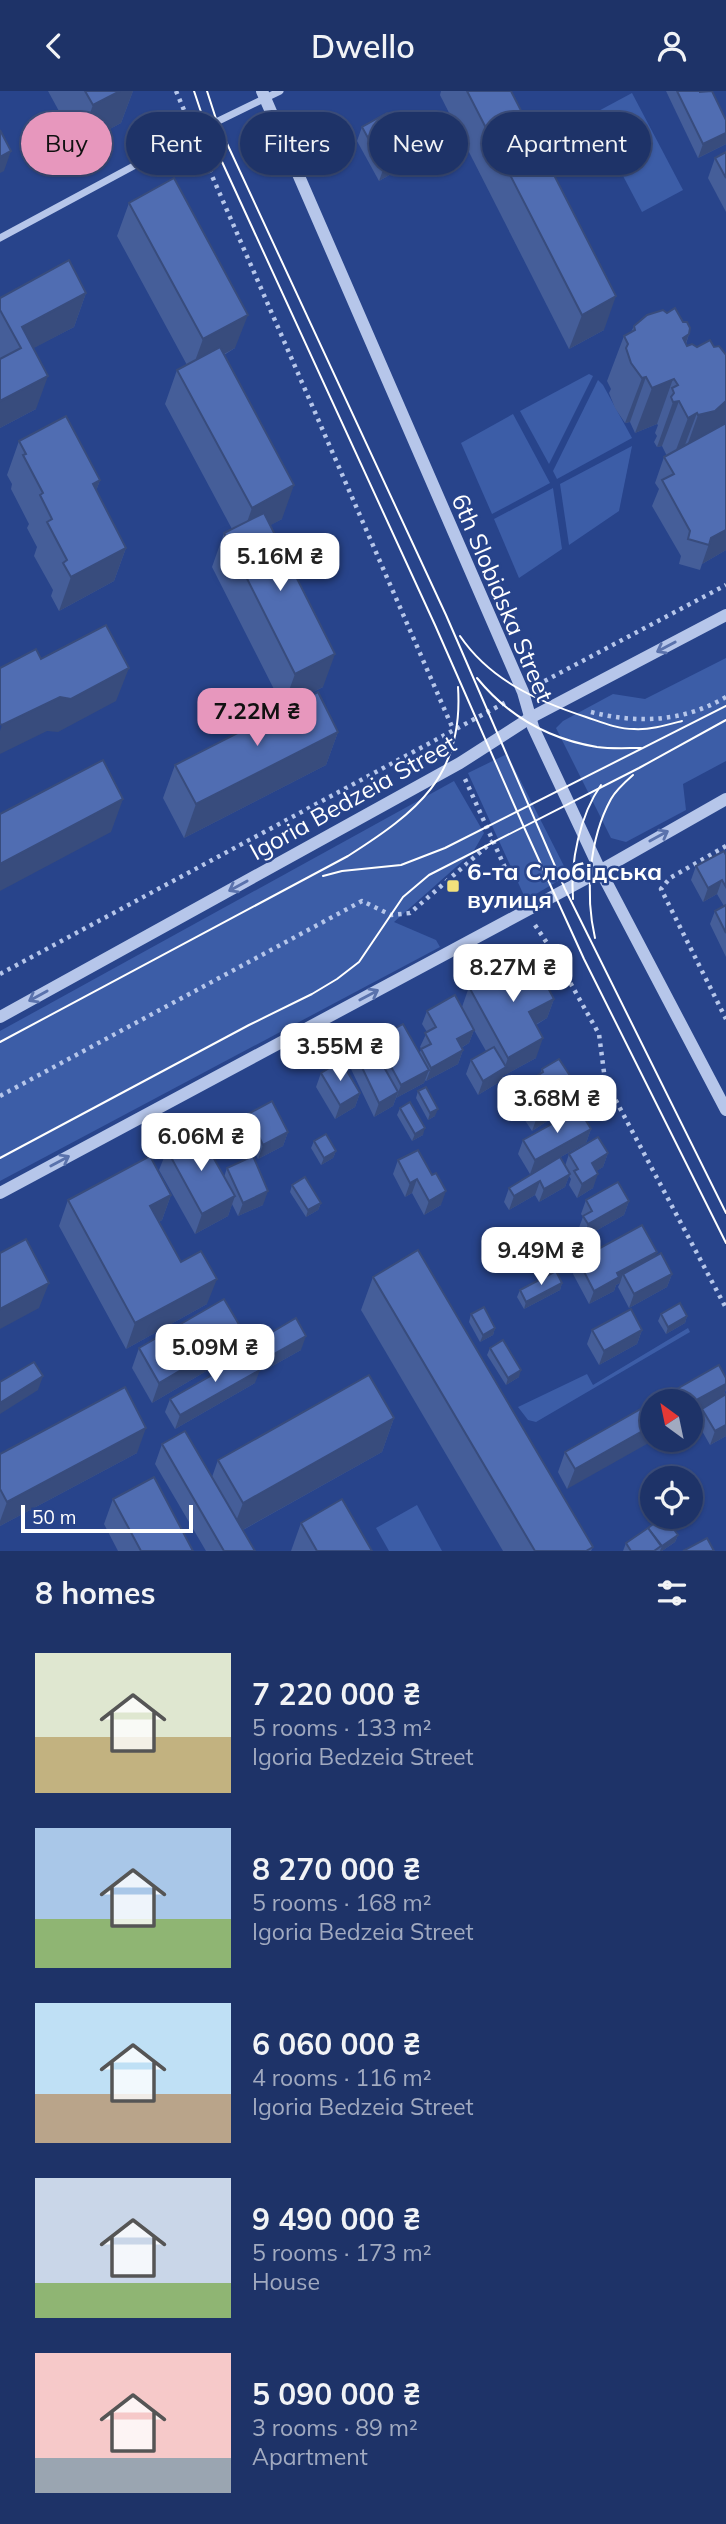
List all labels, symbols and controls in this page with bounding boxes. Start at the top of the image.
text: Dwello [311,26,415,66]
icon: back [35,27,73,65]
icon: person [653,27,691,65]
chip: Buy [21,112,112,175]
chip: Rent [126,112,226,175]
chip: Filters [240,112,355,175]
chip: New [369,112,468,175]
chip: Apartment [482,112,651,175]
street label: 6th Slobidska Street [446,489,560,706]
pin: 5.16M ₴ [215,533,345,593]
text: 5.16M ₴ [236,541,324,570]
one-way arrow [656,641,676,655]
pin: 7.22M ₴ [192,689,322,748]
text: 7.22M ₴ [213,696,301,725]
street label: Igoria Bedzeia Street [244,728,461,866]
one-way arrow [649,829,669,843]
place label: 6-та Слобідська вулиця [467,856,662,914]
marker: 6-та Слобідська вулиця [445,878,461,894]
one-way arrow [228,879,248,893]
pin: 8.27M ₴ [448,944,578,1004]
text: 8.27M ₴ [469,952,557,981]
one-way arrow [358,988,378,1002]
one-way arrow [29,989,49,1003]
pin: 3.55M ₴ [275,1023,405,1083]
text: 3.55M ₴ [296,1031,384,1060]
pin: 3.68M ₴ [492,1075,622,1135]
text: 3.68M ₴ [513,1083,601,1112]
pin: 6.06M ₴ [136,1114,266,1173]
text: 6.06M ₴ [157,1121,245,1150]
one-way arrow [49,1153,70,1167]
pin: 9.49M ₴ [476,1227,606,1287]
text: 9.49M ₴ [497,1235,585,1264]
pin: 5.09M ₴ [150,1325,280,1384]
text: 5.09M ₴ [171,1332,259,1361]
north arrow [640,1389,704,1453]
map controls [640,1389,703,1529]
button: locate [640,1466,703,1529]
scale bar [21,1502,192,1534]
text: 50 m [32,1505,76,1529]
text: 8 homes [35,1574,156,1612]
icon: filters [653,1574,691,1612]
text: 7 220 000 ₴ [252,1675,421,1713]
icon: home [91,1681,175,1765]
text: 5 rooms · 133 m² [252,1713,432,1742]
text: Igoria Bedzeia Street [252,1742,474,1771]
text: 8 270 000 ₴ [252,1850,421,1888]
icon: home [91,1856,175,1940]
text: 5 rooms · 168 m² [252,1888,432,1917]
text: Igoria Bedzeia Street [252,1917,474,1946]
text: 6 060 000 ₴ [252,2025,421,2063]
icon: home [91,2031,175,2115]
text: 4 rooms · 116 m² [252,2063,432,2092]
text: Igoria Bedzeia Street [252,2092,474,2121]
text: 9 490 000 ₴ [252,2200,421,2238]
icon: home [91,2206,175,2290]
text: 5 rooms · 173 m² [252,2238,432,2267]
text: House [252,2267,320,2296]
text: 5 090 000 ₴ [252,2375,421,2413]
icon: home [91,2381,175,2465]
text: 3 rooms · 89 m² [252,2413,418,2442]
text: Apartment [252,2442,368,2471]

